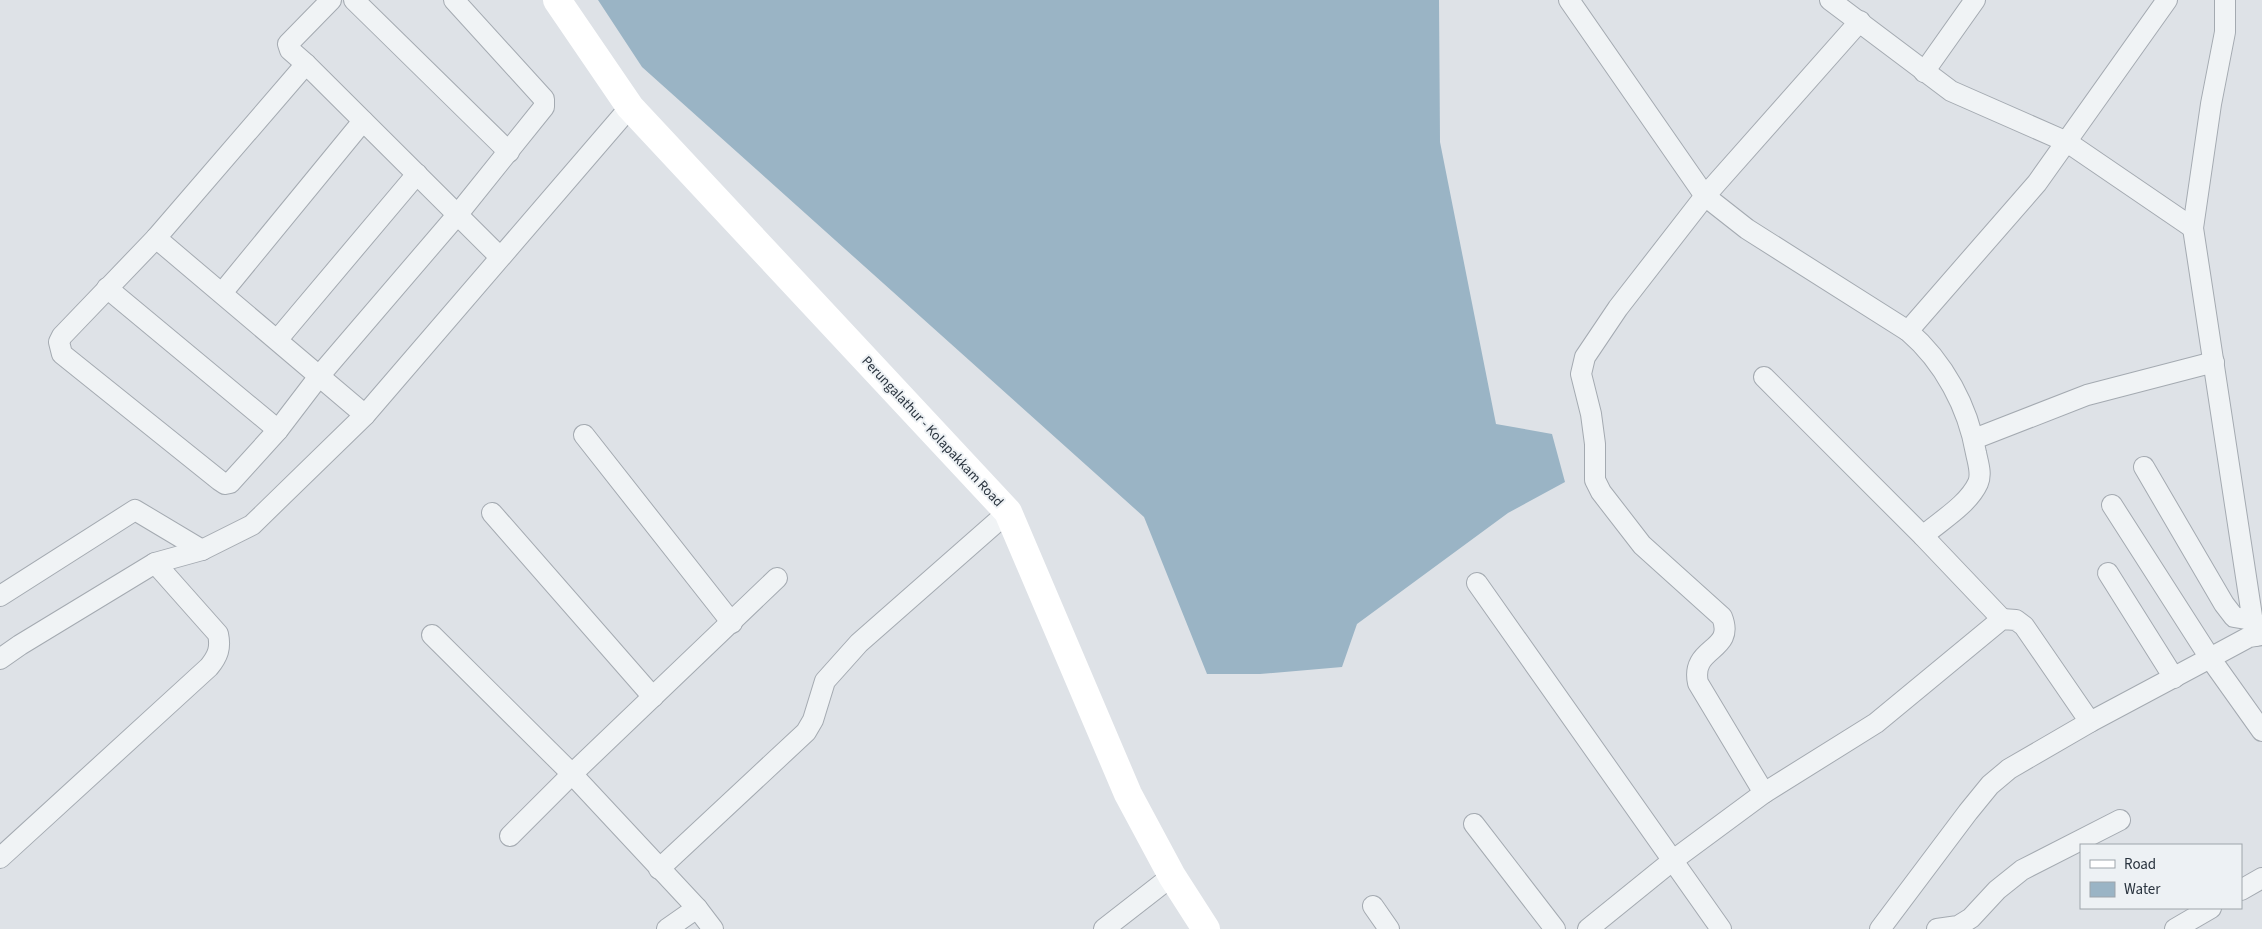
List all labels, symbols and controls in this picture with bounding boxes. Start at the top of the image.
street label: Perungalathur - Kolapakkam Road [857,352,1008,512]
legend [2080,844,2242,909]
text: Road [2124,854,2156,875]
text: Water [2124,879,2161,900]

